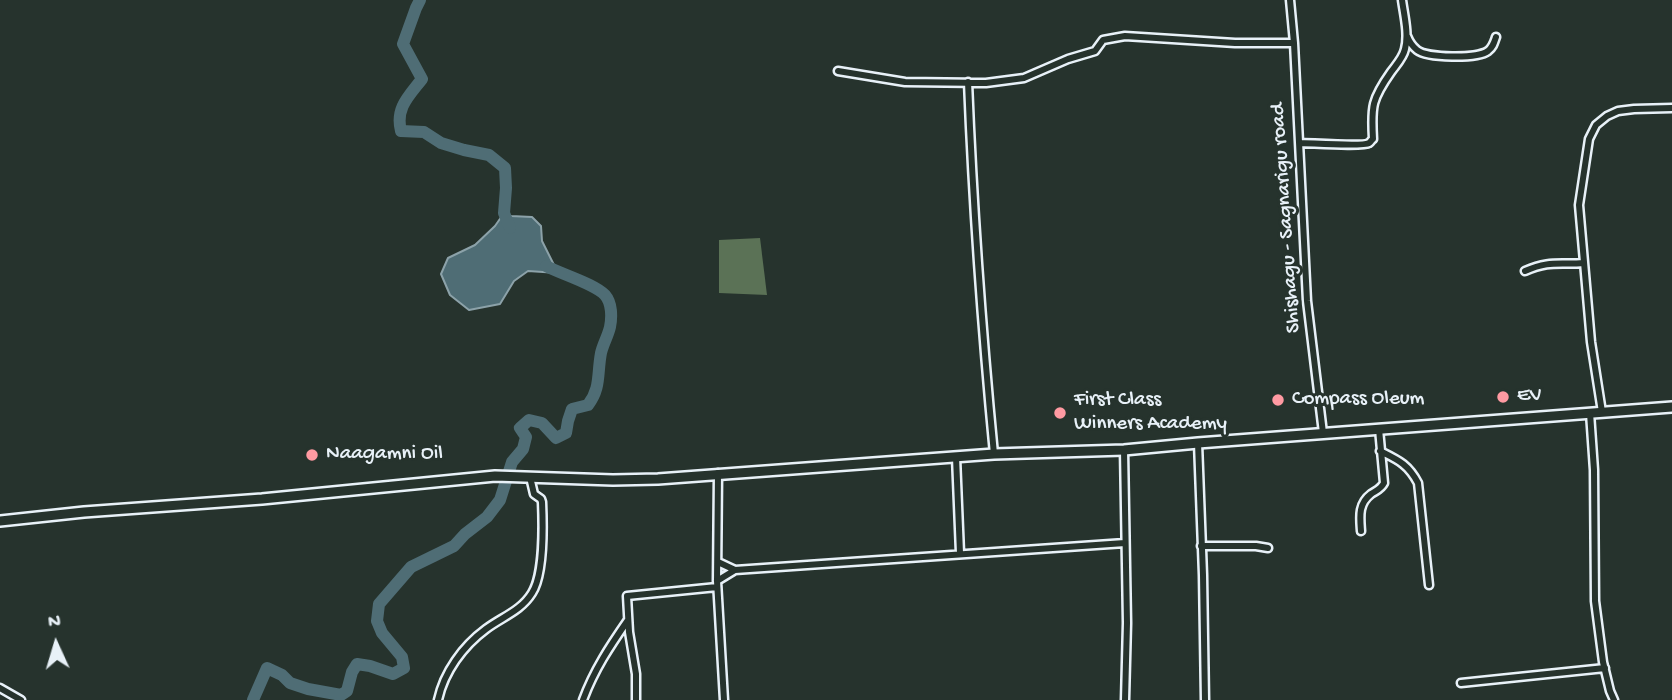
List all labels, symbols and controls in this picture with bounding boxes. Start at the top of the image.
street label: Shishagu - Sagnarigu road [1266,102,1308,334]
place label: EV [1517,384,1542,410]
place label: Compass Oleum [1292,387,1424,413]
place label: First Class Winners Academy [1074,388,1227,438]
marker: EV [1495,389,1511,405]
marker: Compass Oleum [1270,392,1286,408]
marker: First Class Winners Academy [1052,405,1068,421]
place label: Naagamni Oil [326,442,443,468]
marker: Naagamni Oil [304,447,320,463]
north arrow [21,609,91,679]
text: N [48,611,61,634]

